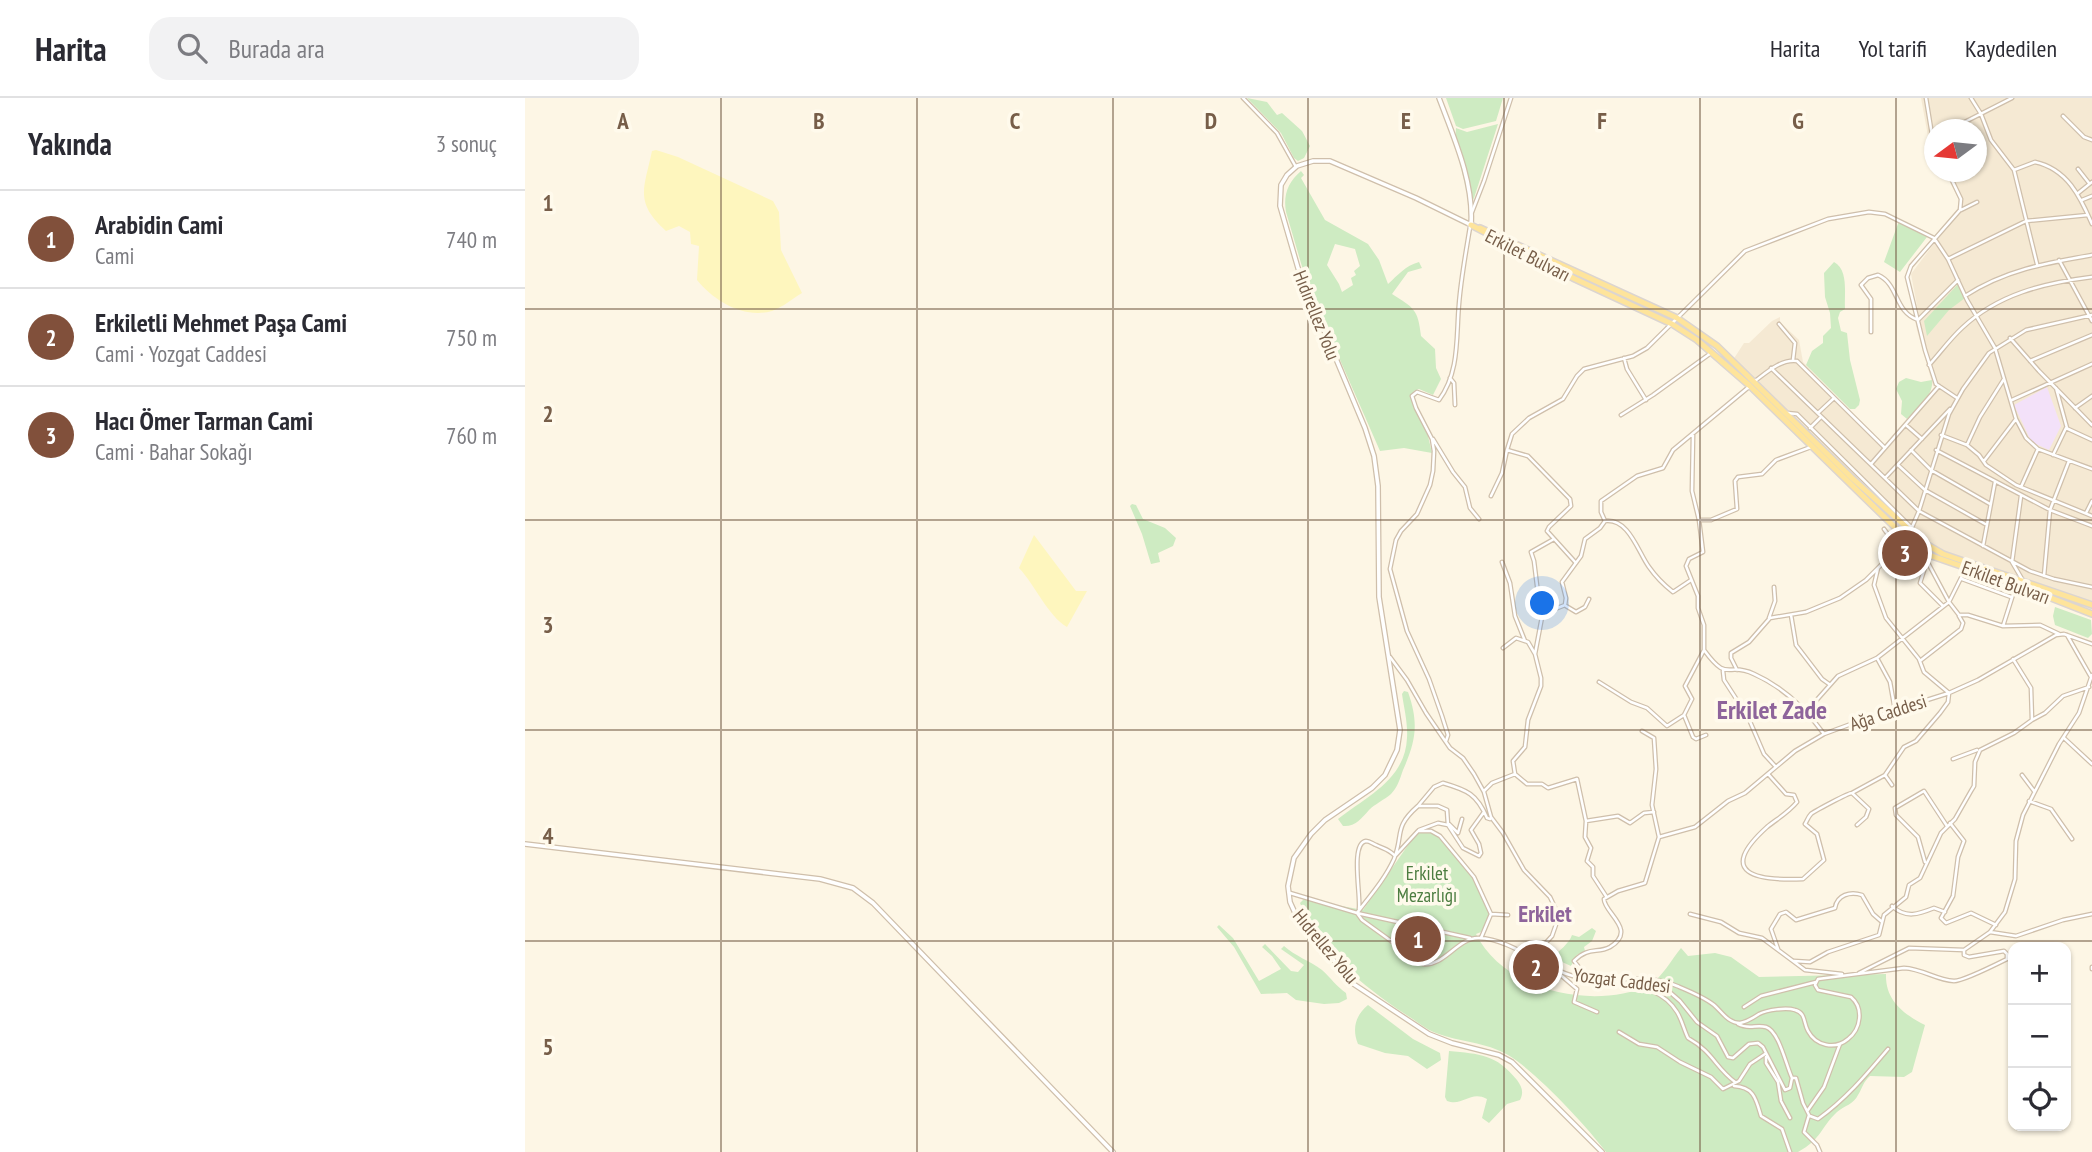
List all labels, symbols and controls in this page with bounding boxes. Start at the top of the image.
search box [149,17,639,80]
text: Harita [35,27,107,70]
icon: search [173,29,211,67]
text: Burada ara [229,32,325,65]
text: Harita [1770,33,1820,64]
text: Yol tarifi [1858,33,1927,64]
text: Kaydedilen [1965,33,2057,64]
text: A [616,106,629,135]
text: B [813,106,825,135]
text: C [1010,106,1021,135]
text: D [1205,106,1217,135]
text: E [1401,106,1411,135]
text: F [1597,106,1607,135]
text: G [1792,106,1804,135]
north arrow [1924,119,1987,182]
text: Yakında [28,124,112,163]
text: 3 sonuç [436,129,497,158]
text: 1 [543,188,554,217]
text: Arabidin Cami [95,208,223,241]
street label: Erkilet Bulvarı [1481,223,1575,287]
text: 1 [46,225,57,254]
text: 740 m [446,225,497,254]
text: Cami [95,241,134,270]
street label: Hıdırellez Yolu [1288,267,1346,363]
text: Erkiletli Mehmet Paşa Cami [95,306,347,339]
text: 2 [46,323,57,352]
text: 750 m [446,323,497,352]
text: Cami · Yozgat Caddesi [95,339,267,368]
text: 2 [543,399,554,428]
text: Hacı Ömer Tarman Cami [95,404,313,437]
text: 3 [46,421,57,450]
text: 760 m [446,421,497,450]
text: Cami · Bahar Sokağı [95,437,252,466]
pin: 3 [1882,527,1928,579]
street label: Erkilet Bulvarı [1959,555,2053,609]
your location [1525,586,1559,620]
text: 3 [543,610,554,639]
street label: Ağa Caddesi [1846,688,1930,736]
district label: Erkilet Zade [1717,693,1827,726]
text: 4 [543,821,554,850]
park label: Erkilet Mezarlığı [1397,861,1457,907]
district label: Erkilet [1518,899,1572,928]
street label: Hıdrellez Yolu [1288,904,1364,988]
pin: 1 [1395,913,1441,965]
pin: 2 [1513,941,1559,993]
map controls [2008,942,2071,1131]
button: + [2008,942,2071,1005]
street label: Yozgat Caddesi [1572,962,1672,998]
button: − [2008,1005,2071,1068]
text: 5 [543,1032,554,1061]
button: locate [2008,1068,2071,1131]

